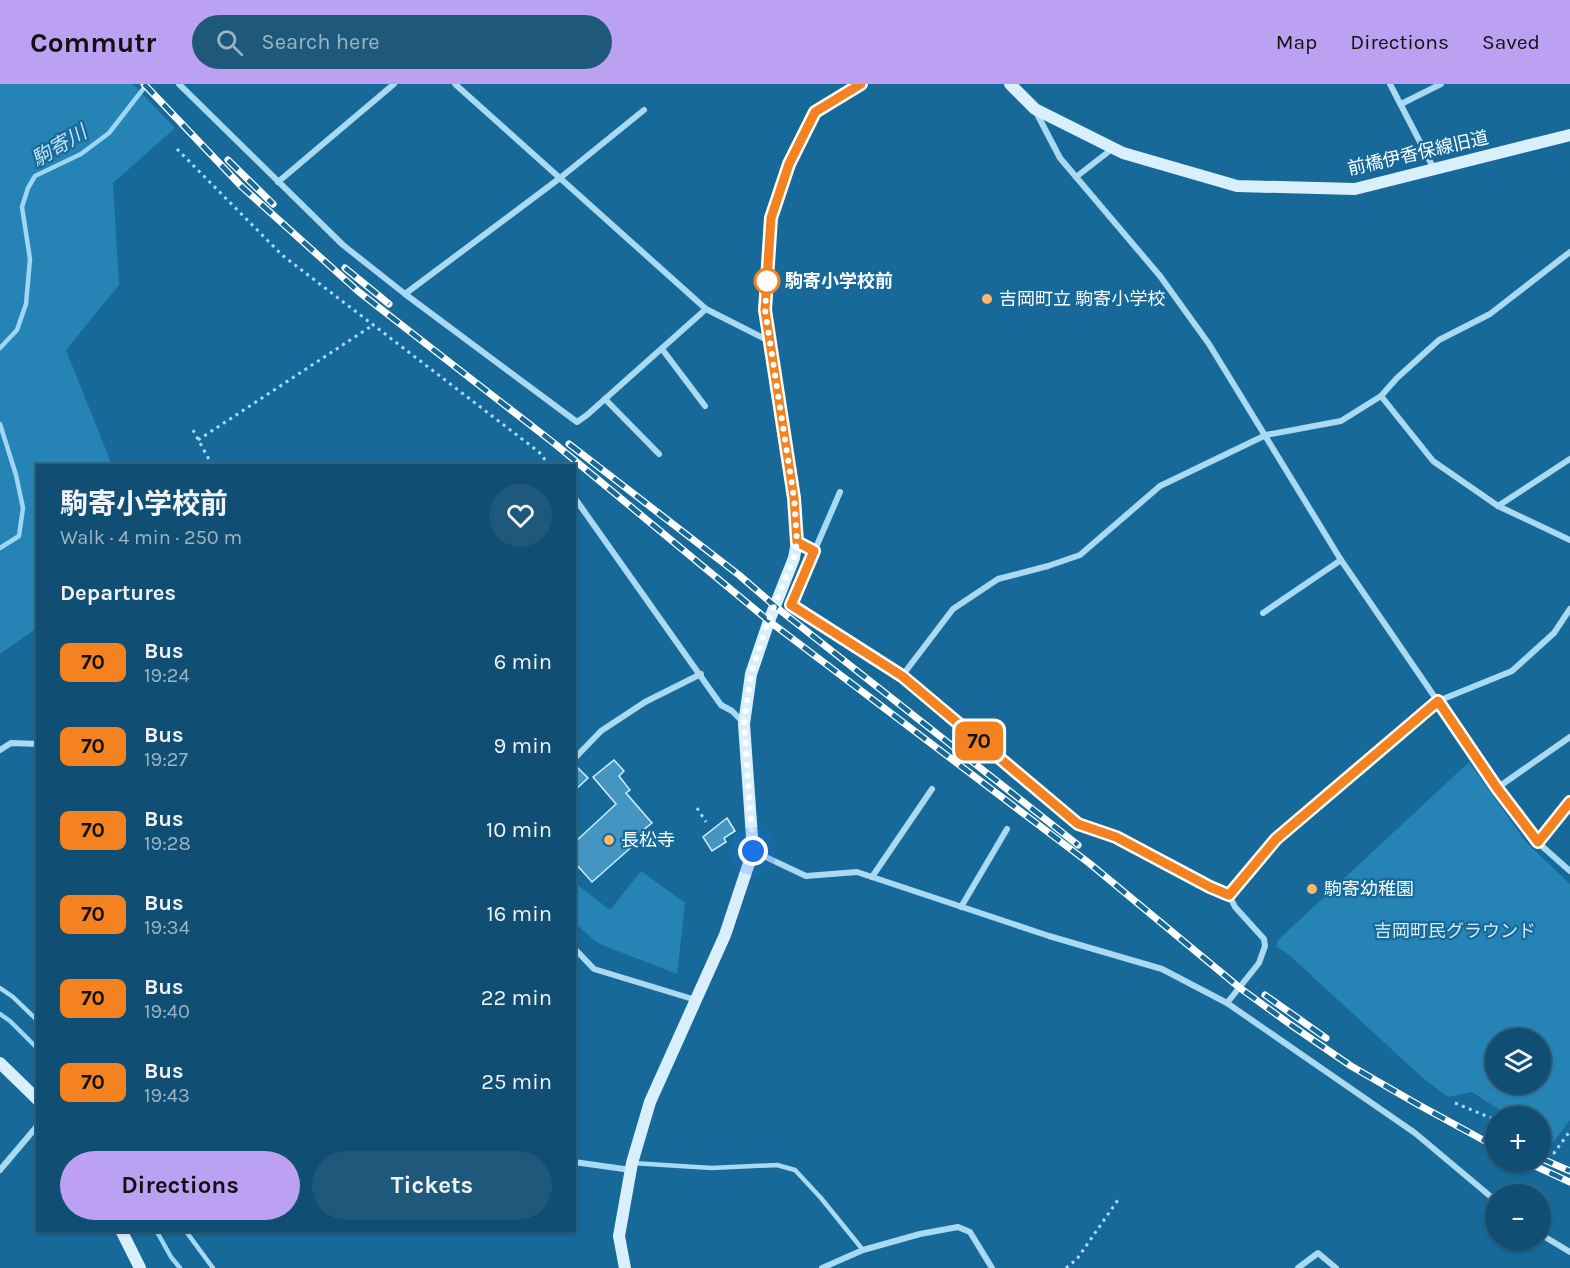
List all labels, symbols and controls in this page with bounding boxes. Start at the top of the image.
search box [192,15,612,69]
text: Commutr [30,26,156,59]
icon: search [213,26,246,59]
text: Search here [261,29,380,55]
text: Map [1276,30,1317,54]
text: Directions [1350,30,1449,54]
text: Saved [1482,30,1540,54]
water label: 駒寄川 [27,120,92,171]
street label: 前橋伊香保線旧道 [1345,126,1491,180]
marker: 駒寄小学校前 [754,268,780,294]
place label: 駒寄小学校前 [785,270,893,292]
place label: 吉岡町立 駒寄小学校 [999,288,1165,310]
marker: 吉岡町立 駒寄小学校 [980,292,994,306]
button: heart [489,484,552,547]
text: 駒寄小学校前 [60,487,228,520]
text: Walk · 4 min · 250 m [60,526,242,549]
text: Departures [60,580,176,606]
text: Bus [144,638,184,664]
text: 6 min [494,649,552,675]
text: 70 [81,650,105,674]
text: 19:24 [144,664,190,687]
text: Bus [144,722,184,748]
line badge: 70 [952,722,1006,760]
text: 70 [967,729,991,753]
text: 9 min [494,733,552,759]
text: 70 [81,734,105,758]
text: 19:27 [144,748,188,771]
text: Bus [144,806,184,832]
text: 10 min [486,817,552,843]
text: 70 [81,818,105,842]
place label: 長松寺 [621,829,675,851]
text: 19:28 [144,832,191,855]
marker: 長松寺 [602,833,616,847]
your location [738,836,768,866]
place label: 駒寄幼稚園 [1324,878,1414,900]
marker: 駒寄幼稚園 [1305,882,1319,896]
text: Bus [144,890,184,916]
text: 16 min [486,901,552,927]
text: 70 [81,902,105,926]
text: 19:34 [144,916,190,939]
park label: 吉岡町民グラウンド [1374,920,1536,942]
text: Bus [144,974,184,1000]
text: 22 min [481,985,552,1011]
text: 70 [81,986,105,1010]
text: 19:40 [144,1000,190,1023]
map controls [1485,1028,1551,1250]
button: layers [1485,1028,1551,1094]
text: Bus [144,1058,184,1084]
text: 25 min [481,1069,552,1095]
text: 70 [81,1070,105,1094]
text: 19:43 [144,1084,190,1107]
button: + [1485,1106,1551,1172]
button: Directions [60,1151,300,1220]
button: Tickets [312,1151,552,1220]
button: − [1485,1184,1551,1250]

